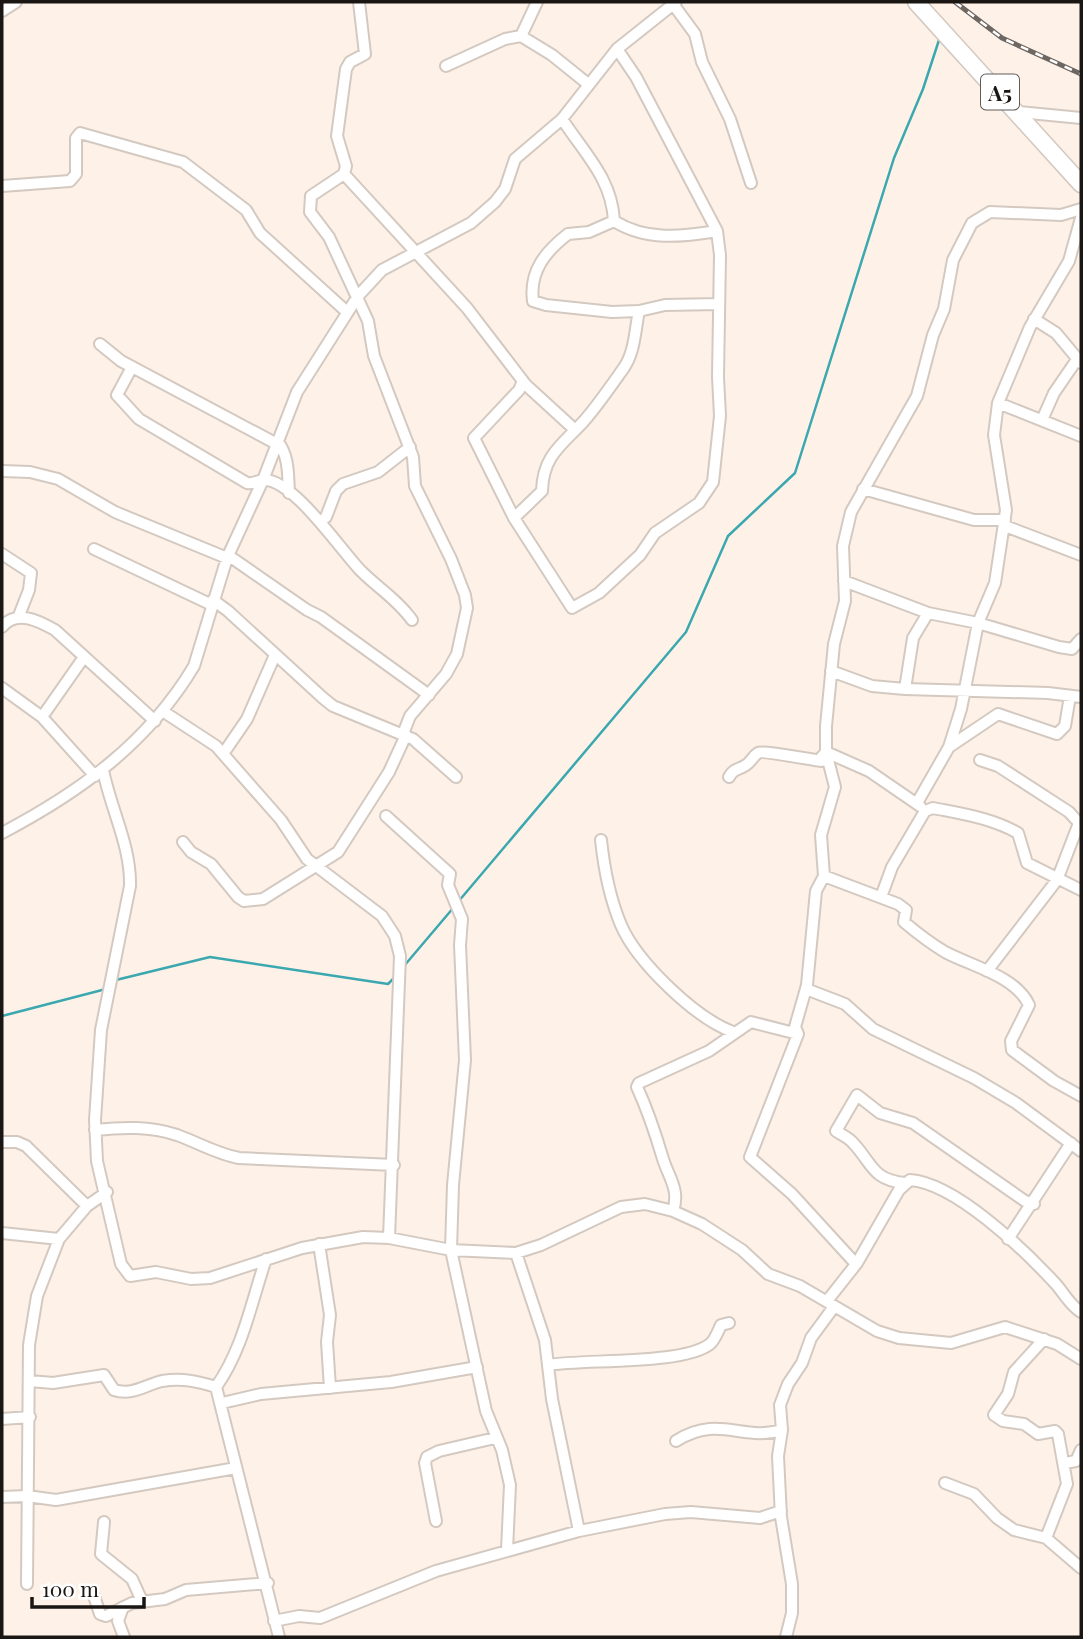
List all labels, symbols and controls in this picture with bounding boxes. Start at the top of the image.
road number: A5 [981,74,1019,110]
scale bar [32,1566,144,1610]
text: 100 m [42,1574,99,1602]

